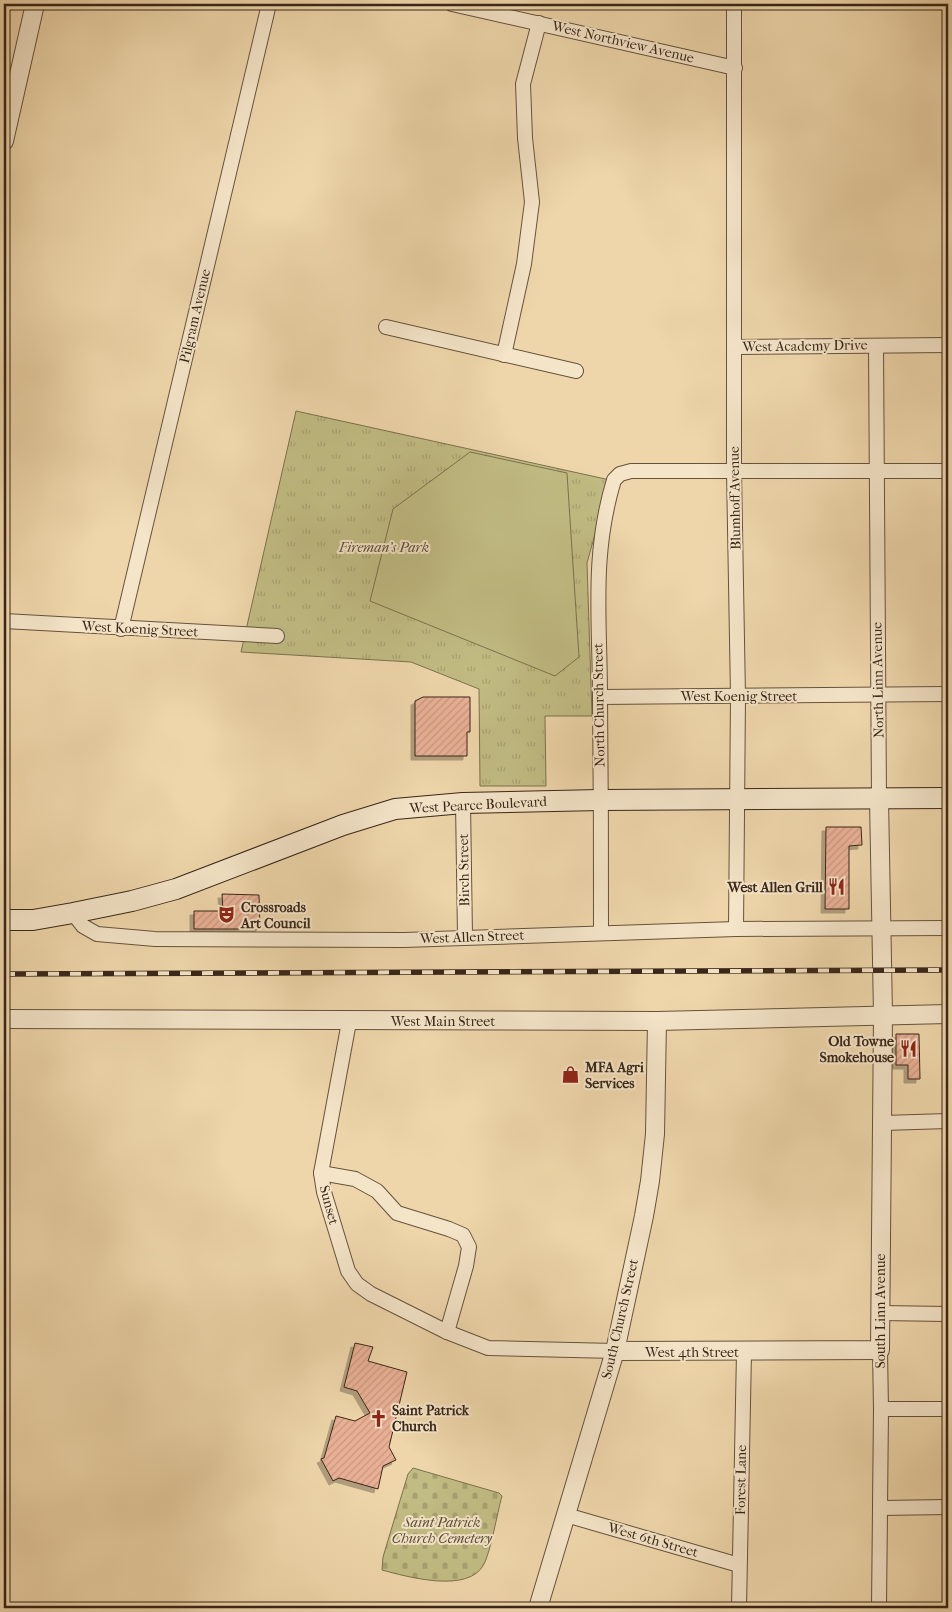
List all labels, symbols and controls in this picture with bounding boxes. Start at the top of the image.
street label: West Northview Avenue [549,17,696,67]
street label: Pilgram Avenue [176,267,214,365]
street label: West Academy Drive [741,336,868,356]
street label: Blumhoff Avenue [726,446,744,550]
park label: Fireman's Park [338,539,429,556]
street label: West Koenig Street [80,617,199,641]
street label: North Linn Avenue [868,622,888,738]
street label: North Church Street [589,643,609,767]
street label: West Koenig Street [680,688,797,705]
street label: West Pearce Boulevard [408,793,548,817]
street label: Birch Street [455,833,473,907]
restaurant icon: West Allen Grill [827,877,847,897]
place label: West Allen Grill [727,879,823,896]
place label: Crossroads Art Council [240,899,311,932]
theatre icon: Crossroads Art Council [217,905,237,925]
street label: West Allen Street [418,927,525,947]
street label: West Main Street [390,1013,495,1030]
place label: Old Towne Smokehouse [820,1033,894,1066]
restaurant icon: Old Towne Smokehouse [898,1039,918,1059]
place label: MFA Agri Services [584,1059,645,1092]
shop icon: MFA Agri Services [561,1065,581,1085]
street label: Sunset [316,1183,342,1227]
street label: South Linn Avenue [872,1253,889,1368]
street label: South Church Street [598,1257,642,1381]
street label: West 4th Street [644,1344,739,1361]
place label: Saint Patrick Church [392,1402,470,1435]
church icon: Saint Patrick Church [368,1408,388,1428]
street label: Forest Lane [732,1445,750,1515]
park label: Saint Patrick Church Cemetery [392,1514,493,1547]
street label: West 6th Street [605,1519,700,1561]

